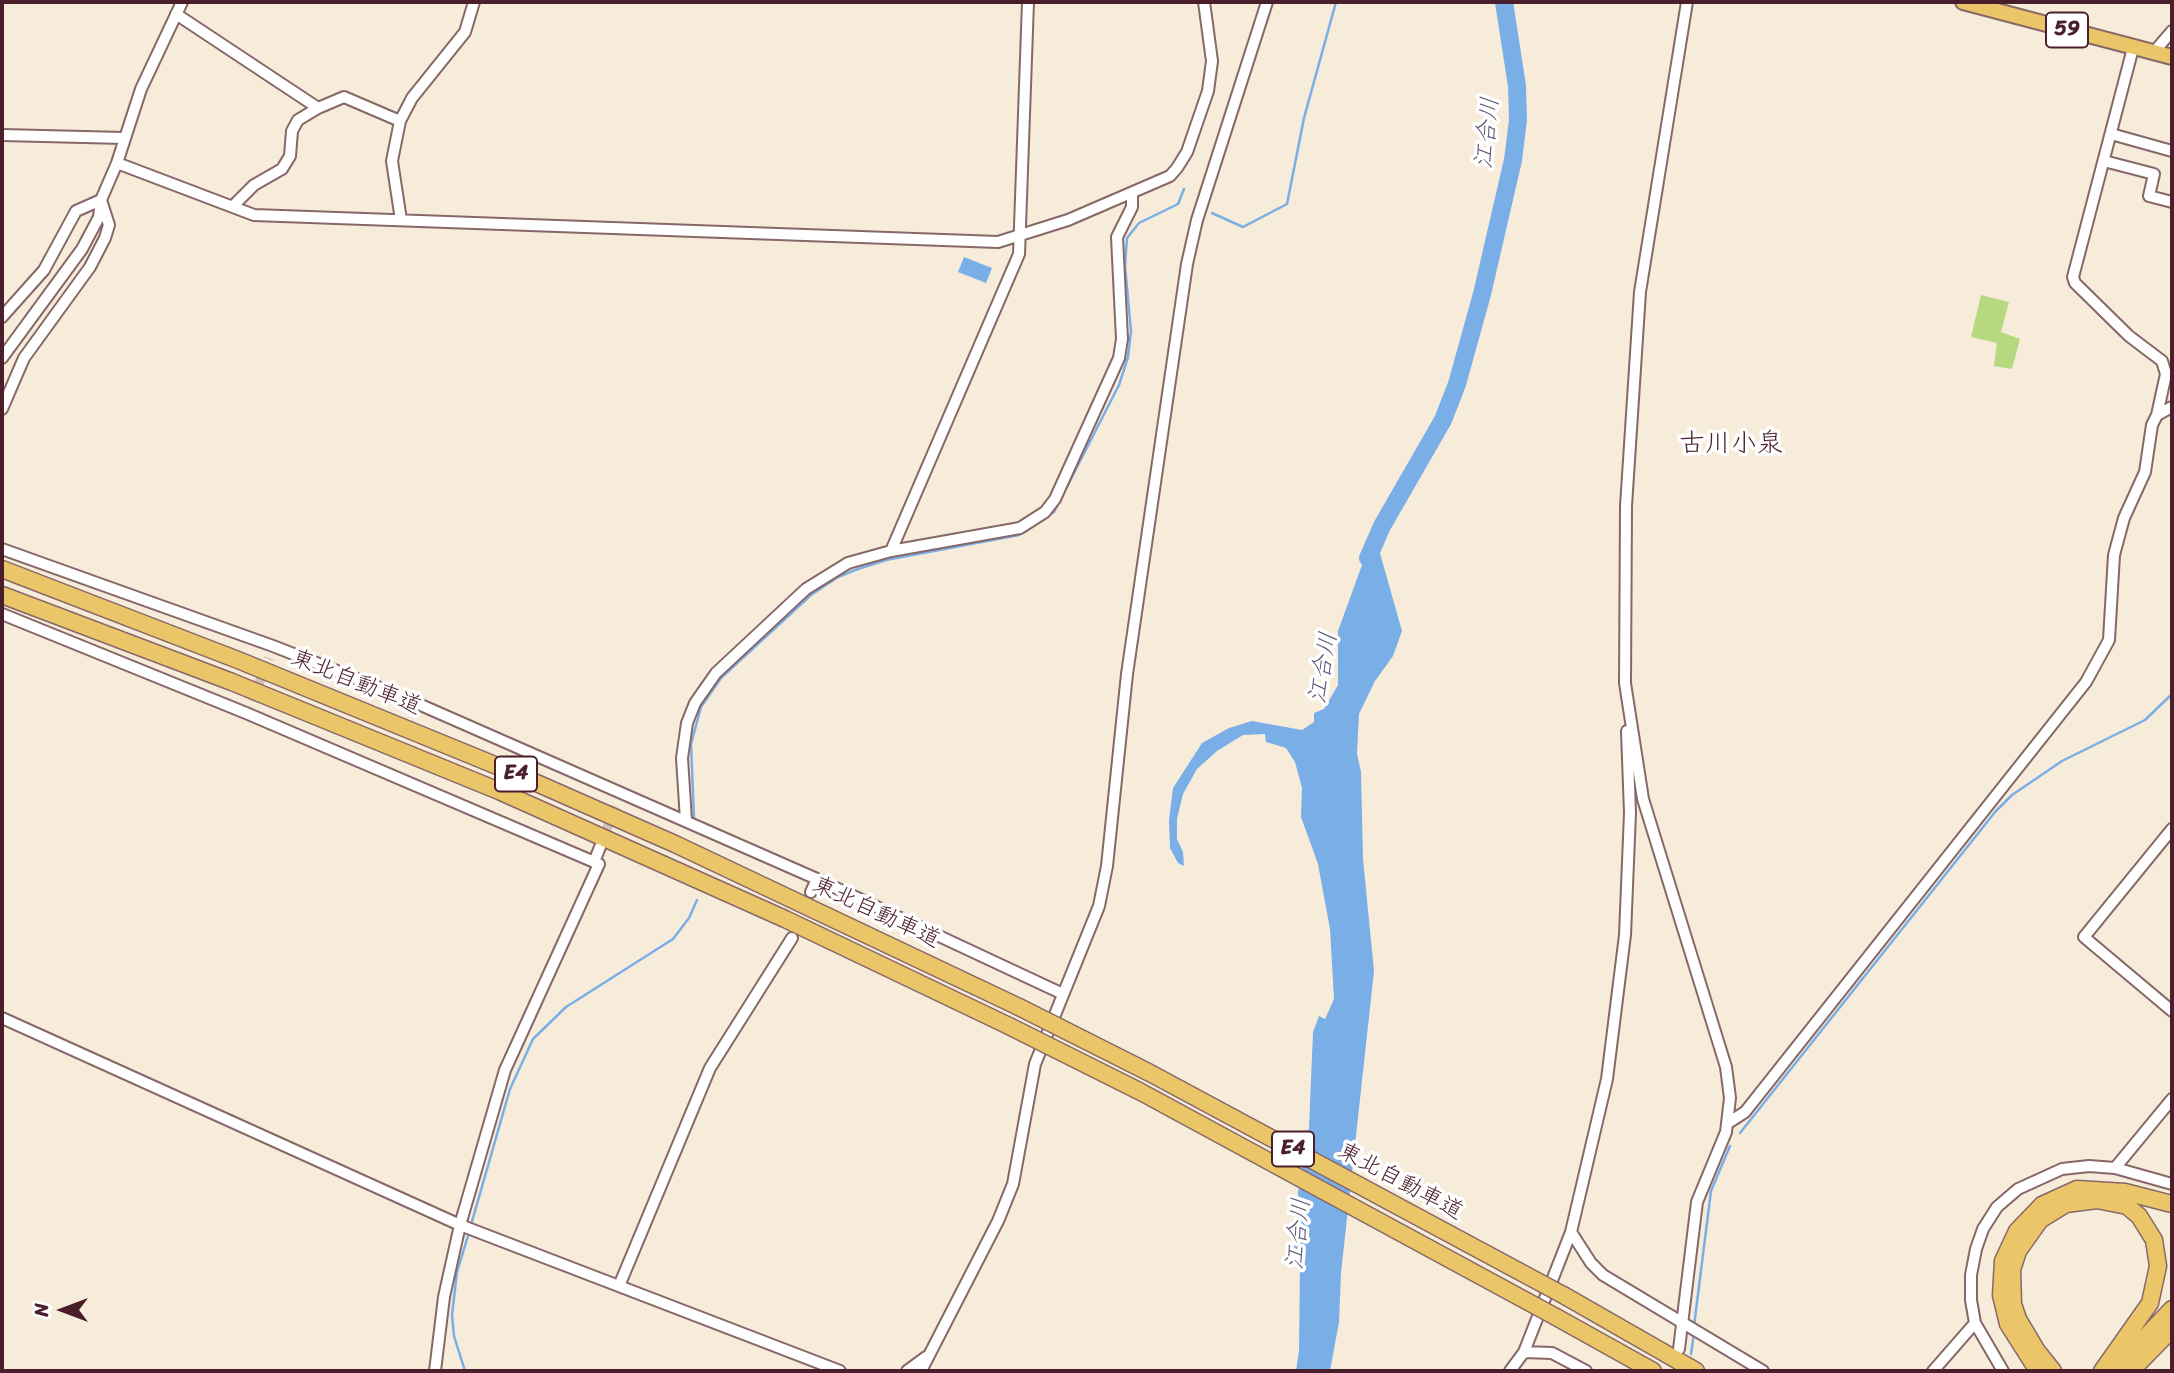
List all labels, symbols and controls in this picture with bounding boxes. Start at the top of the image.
road number: 59 [2046,12,2088,48]
water label: 江合川 [1470,96,1506,170]
district label: 古川小泉 [1679,428,1783,460]
water label: 江合川 [1304,630,1344,706]
street label: 東北自動車道 [287,644,425,722]
road number: E4 [495,756,537,792]
street label: 東北自動車道 [808,871,944,955]
road number: E4 [1272,1132,1314,1166]
street label: 東北自動車道 [1333,1137,1467,1227]
water label: 江合川 [1281,1197,1317,1271]
north arrow [28,1275,98,1345]
text: N [25,1303,58,1317]

